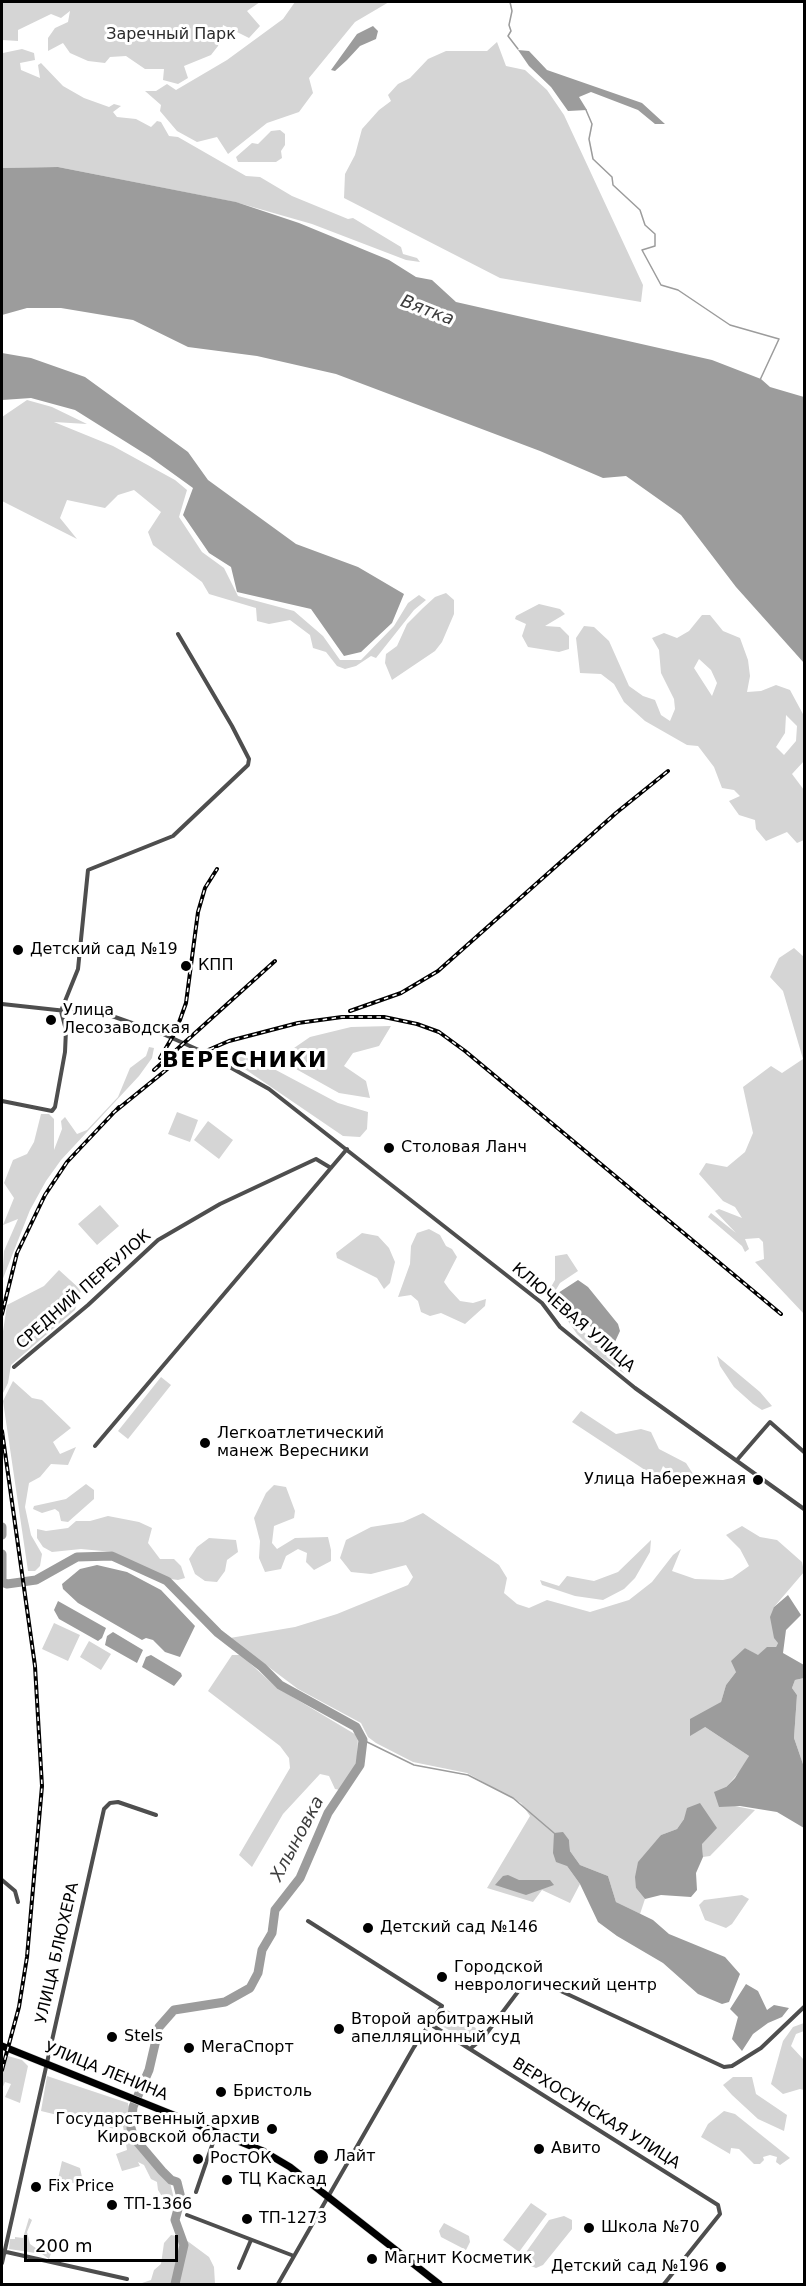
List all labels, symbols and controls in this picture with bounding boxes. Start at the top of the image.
park label: Заречный Парк [106,25,236,45]
water label: Вятка [397,291,457,331]
place label: Детский сад №19 [30,940,178,960]
marker: Детский сад №19 [11,943,25,957]
place label: КПП [198,956,233,976]
marker: КПП [179,959,193,973]
place label: Улица Лесозаводская [63,1001,190,1039]
marker: Улица Лесозаводская [44,1013,58,1027]
district label: ВЕРЕСНИКИ [162,1048,328,1074]
place label: Столовая Ланч [401,1138,527,1158]
marker: Столовая Ланч [382,1141,396,1155]
street label: СРЕДНИЙ ПЕРЕУЛОК [13,1226,155,1354]
street label: КЛЮЧЕВАЯ УЛИЦА [507,1259,639,1377]
place label: Легкоатлетический манеж Вересники [217,1424,384,1462]
marker: Легкоатлетический манеж Вересники [198,1436,212,1450]
place label: Улица Набережная [584,1470,746,1490]
marker: Улица Набережная [751,1473,765,1487]
water label: Хлыновка [267,1793,329,1885]
street label: УЛИЦА БЛЮХЕРА [32,1881,84,2025]
place label: Детский сад №146 [380,1918,538,1938]
marker: Детский сад №146 [361,1921,375,1935]
place label: Городской неврологический центр [454,1958,657,1996]
marker: Городской неврологический центр [435,1970,449,1984]
place label: Второй арбитражный апелляционный суд [351,2010,534,2048]
marker: Второй арбитражный апелляционный суд [332,2022,346,2036]
place label: Stels [124,2027,163,2047]
marker: Stels [105,2030,119,2044]
place label: МегаСпорт [201,2038,294,2058]
street label: УЛИЦА ЛЕНИНА [42,2039,170,2105]
marker: МегаСпорт [182,2041,196,2055]
street label: ВЕРХОСУНСКАЯ УЛИЦА [509,2054,683,2174]
place label: Бристоль [233,2082,312,2102]
marker: Бристоль [214,2085,228,2099]
place label: Государственный архив Кировской области [55,2110,260,2148]
marker: Государственный архив Кировской области [265,2122,279,2136]
place label: Авито [551,2139,601,2159]
marker: Авито [532,2142,546,2156]
place label: Лайт [334,2147,376,2167]
marker: Лайт [312,2148,330,2166]
place label: РостОК [210,2149,272,2169]
marker: РостОК [191,2152,205,2166]
place label: ТЦ Каскад [239,2170,327,2190]
marker: ТЦ Каскад [220,2173,234,2187]
place label: Fix Price [48,2177,114,2197]
marker: Fix Price [29,2180,43,2194]
place label: ТП-1366 [124,2195,192,2215]
marker: ТП-1366 [105,2198,119,2212]
place label: ТП-1273 [259,2209,327,2229]
marker: ТП-1273 [240,2212,254,2226]
place label: Школа №70 [601,2218,700,2238]
marker: Школа №70 [582,2221,596,2235]
scale bar [27,2223,182,2261]
text: 200 m [35,2235,93,2256]
place label: Магнит Косметик [384,2249,533,2269]
marker: Магнит Косметик [365,2252,379,2266]
place label: Детский сад №196 [551,2257,709,2277]
marker: Детский сад №196 [714,2260,728,2274]

